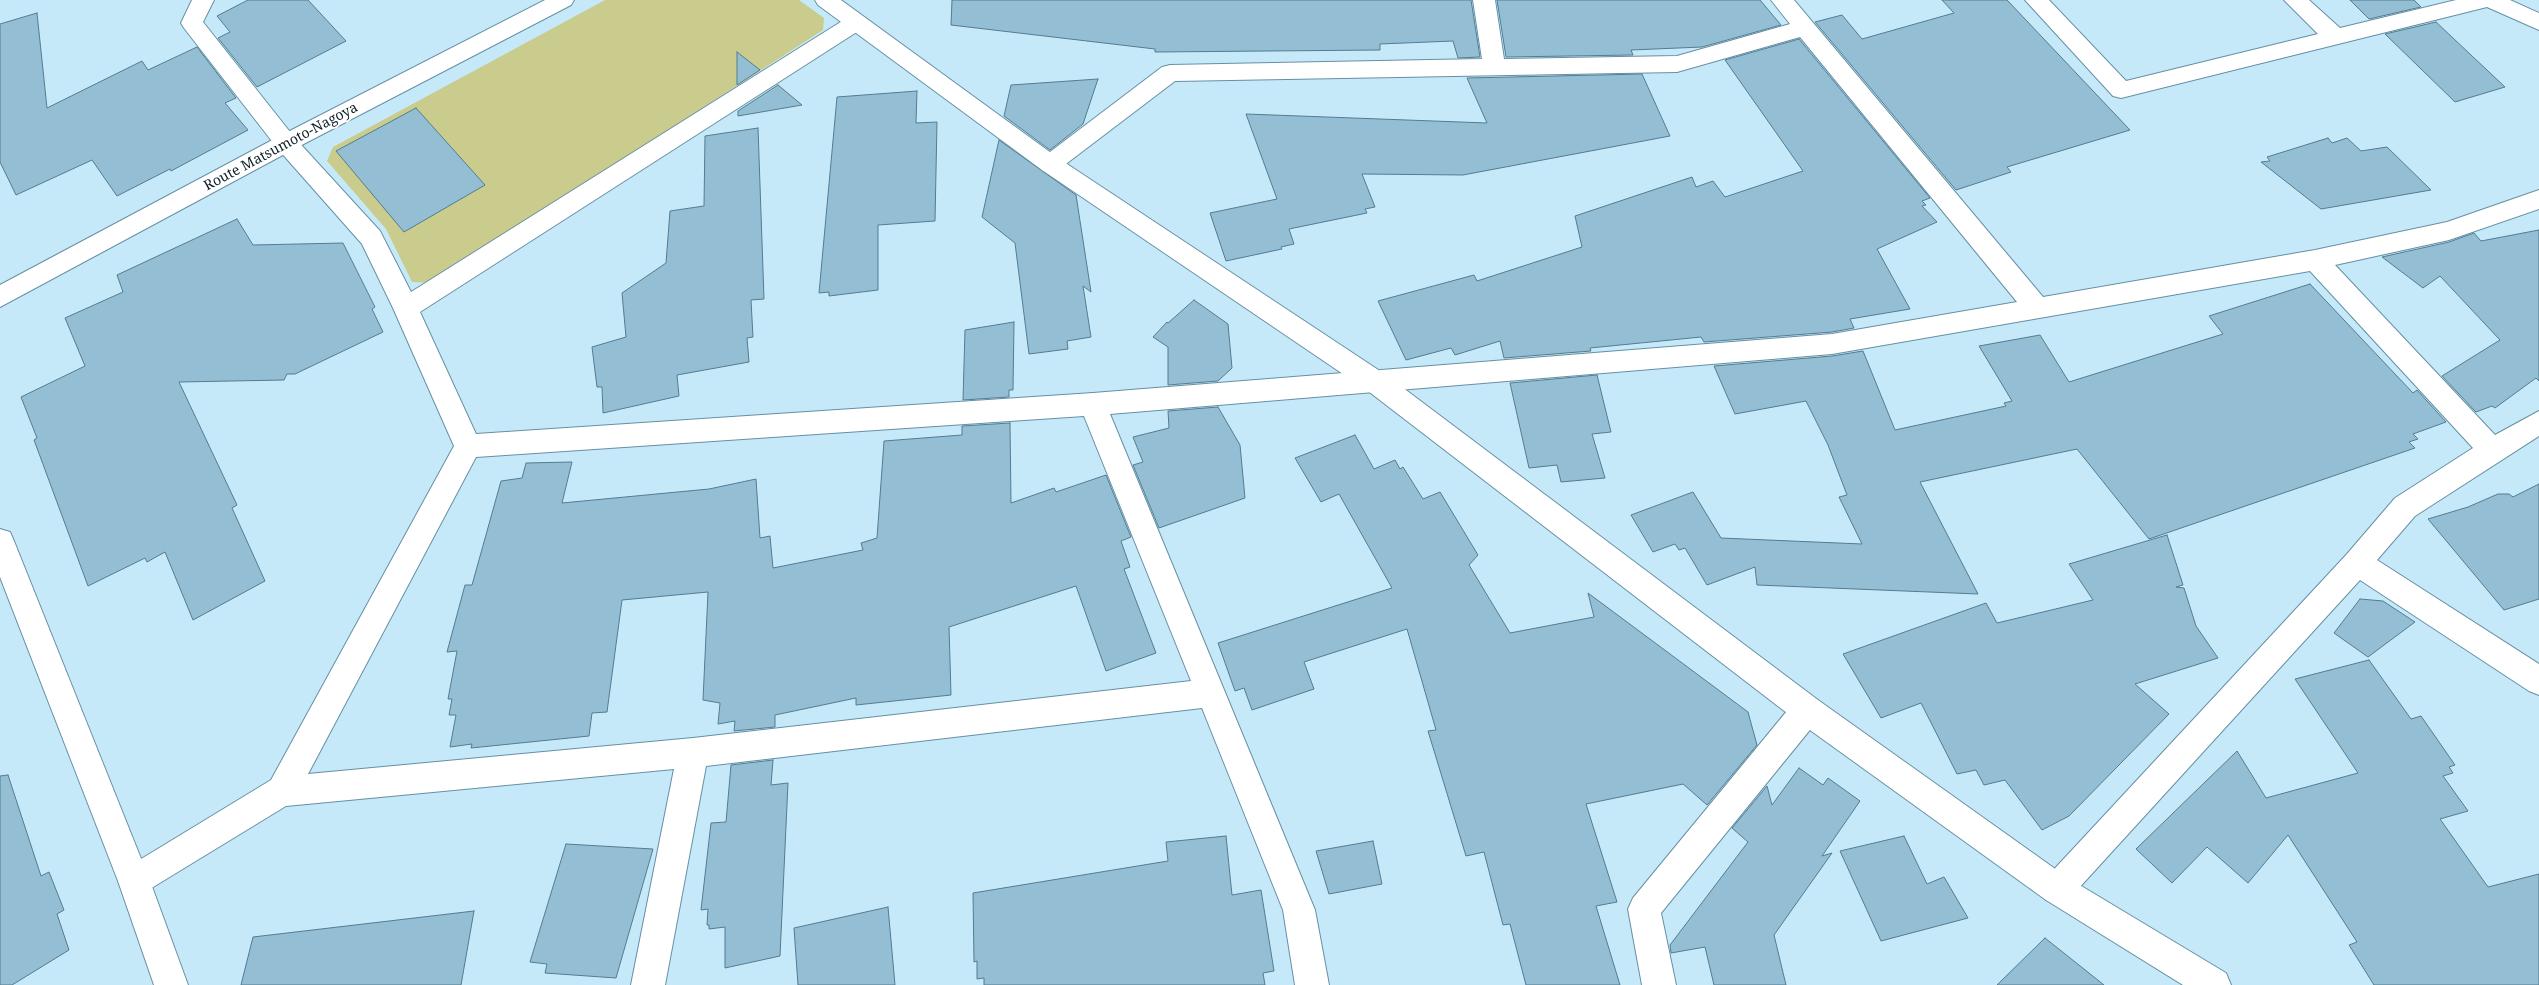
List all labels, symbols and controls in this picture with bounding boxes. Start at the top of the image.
street label: Route Matsumoto-Nagoya [201,99,361,195]

